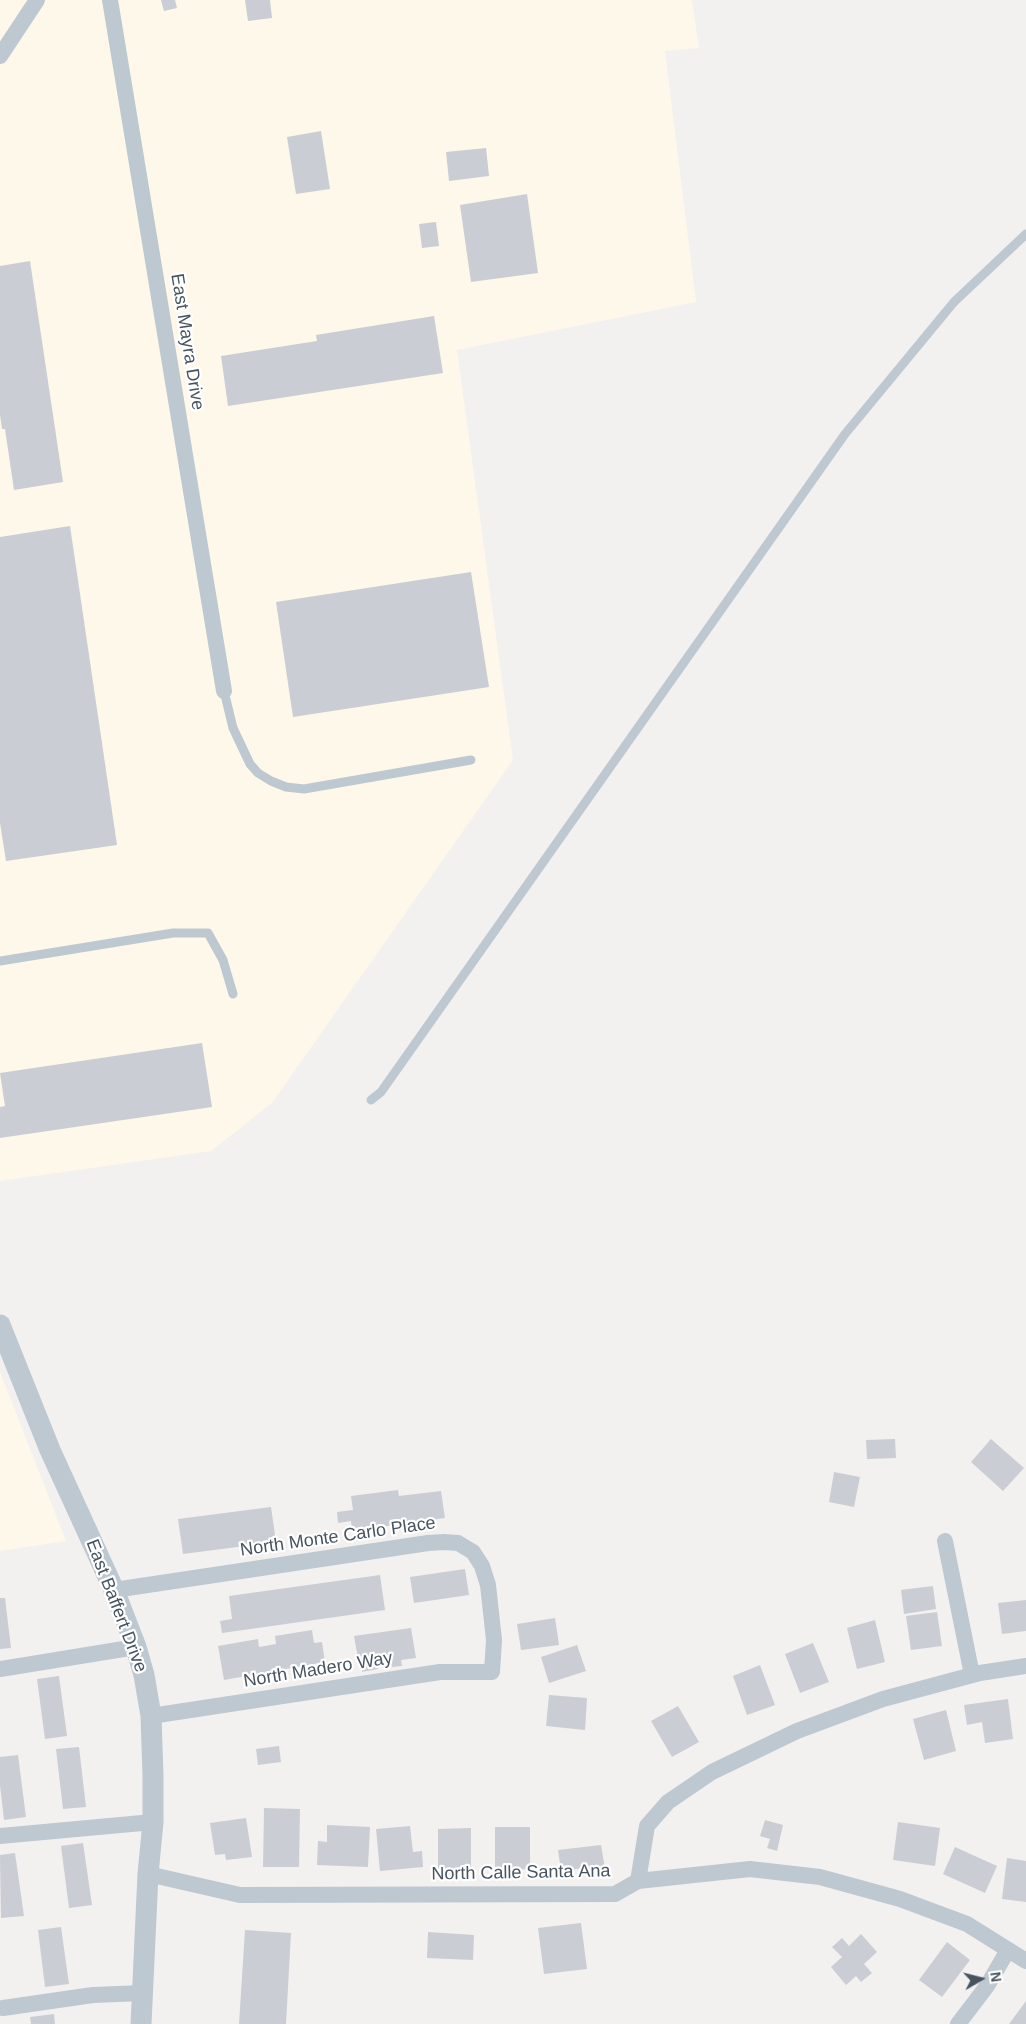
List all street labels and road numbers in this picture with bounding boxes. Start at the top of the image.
street label: East Mayra Drive [166,272,208,412]
street label: North Monte Carlo Place [239,1513,437,1561]
street label: East Baffert Drive [81,1536,151,1676]
street label: North Madero Way [242,1648,394,1692]
street label: North Calle Santa Ana [431,1861,611,1885]

